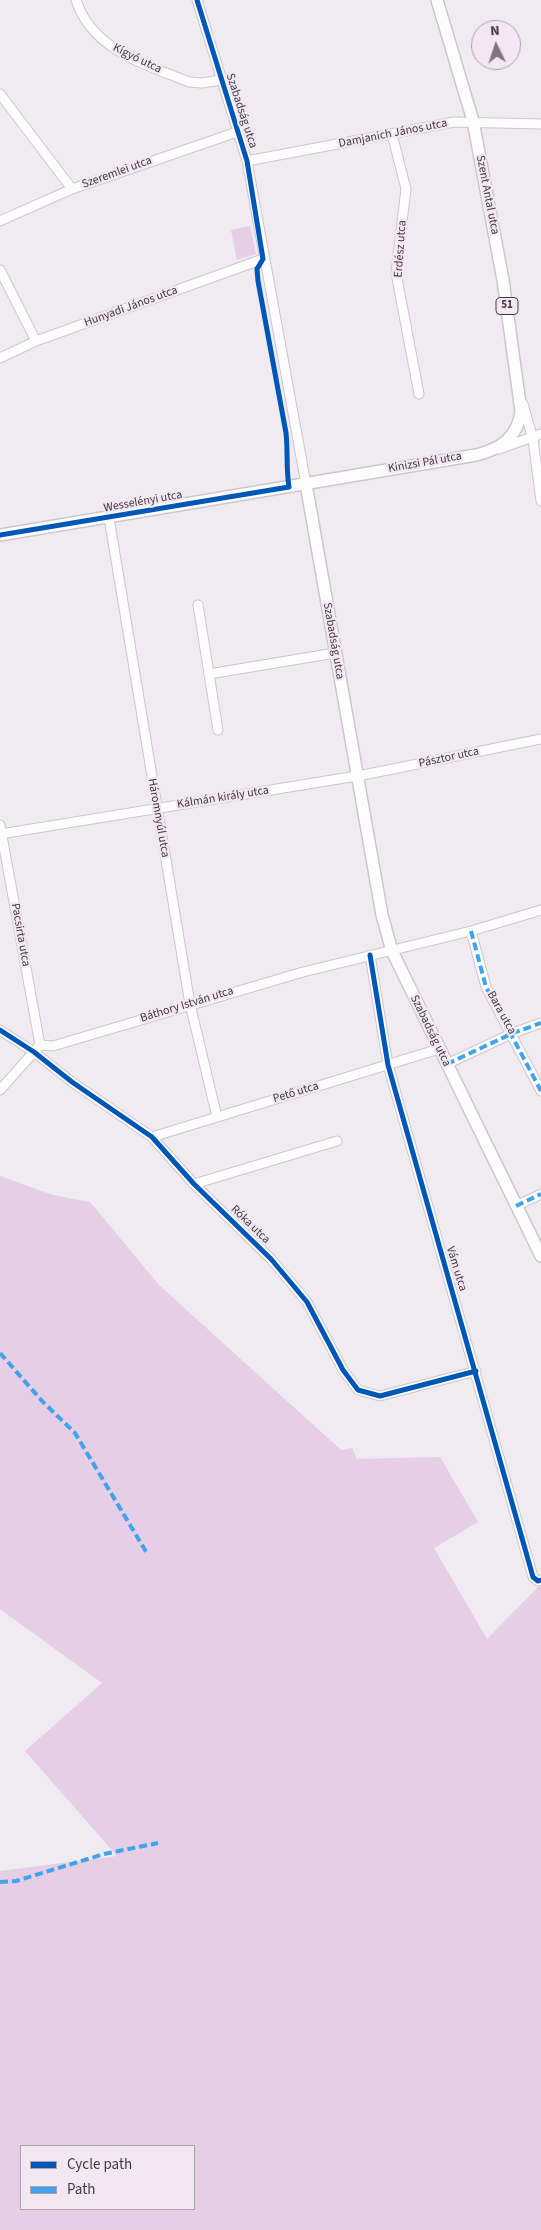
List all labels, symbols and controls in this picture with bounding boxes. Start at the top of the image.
north arrow [471,20,521,70]
text: N [490,21,500,41]
street label: Kígyó utca [110,41,164,77]
street label: Szabadság utca [222,72,260,150]
street label: Damjanich János utca [337,116,449,152]
street label: Szeremlei utca [80,154,154,192]
street label: Szent Antal utca [472,154,502,236]
street label: Erdész utca [392,220,410,278]
street label: Hunyadi János utca [82,283,180,331]
road number: 51 [496,298,518,314]
street label: Kinizsi Pál utca [387,449,463,477]
street label: Wesselényi utca [102,488,184,516]
street label: Szabadság utca [319,601,347,681]
street label: Pásztor utca [418,745,480,771]
street label: Háromnyúl utca [144,777,172,859]
street label: Kálmán király utca [176,784,270,812]
street label: Pacsirta utca [7,902,33,968]
street label: Báthory István utca [139,984,235,1026]
street label: Bara utca [483,989,519,1037]
street label: Szabadság utca [406,993,454,1069]
street label: Pető utca [271,1079,321,1107]
street label: Róka utca [227,1203,273,1247]
street label: Vám utca [442,1245,470,1293]
legend [20,2145,195,2210]
text: Cycle path [67,2154,132,2175]
text: Path [67,2179,95,2200]

